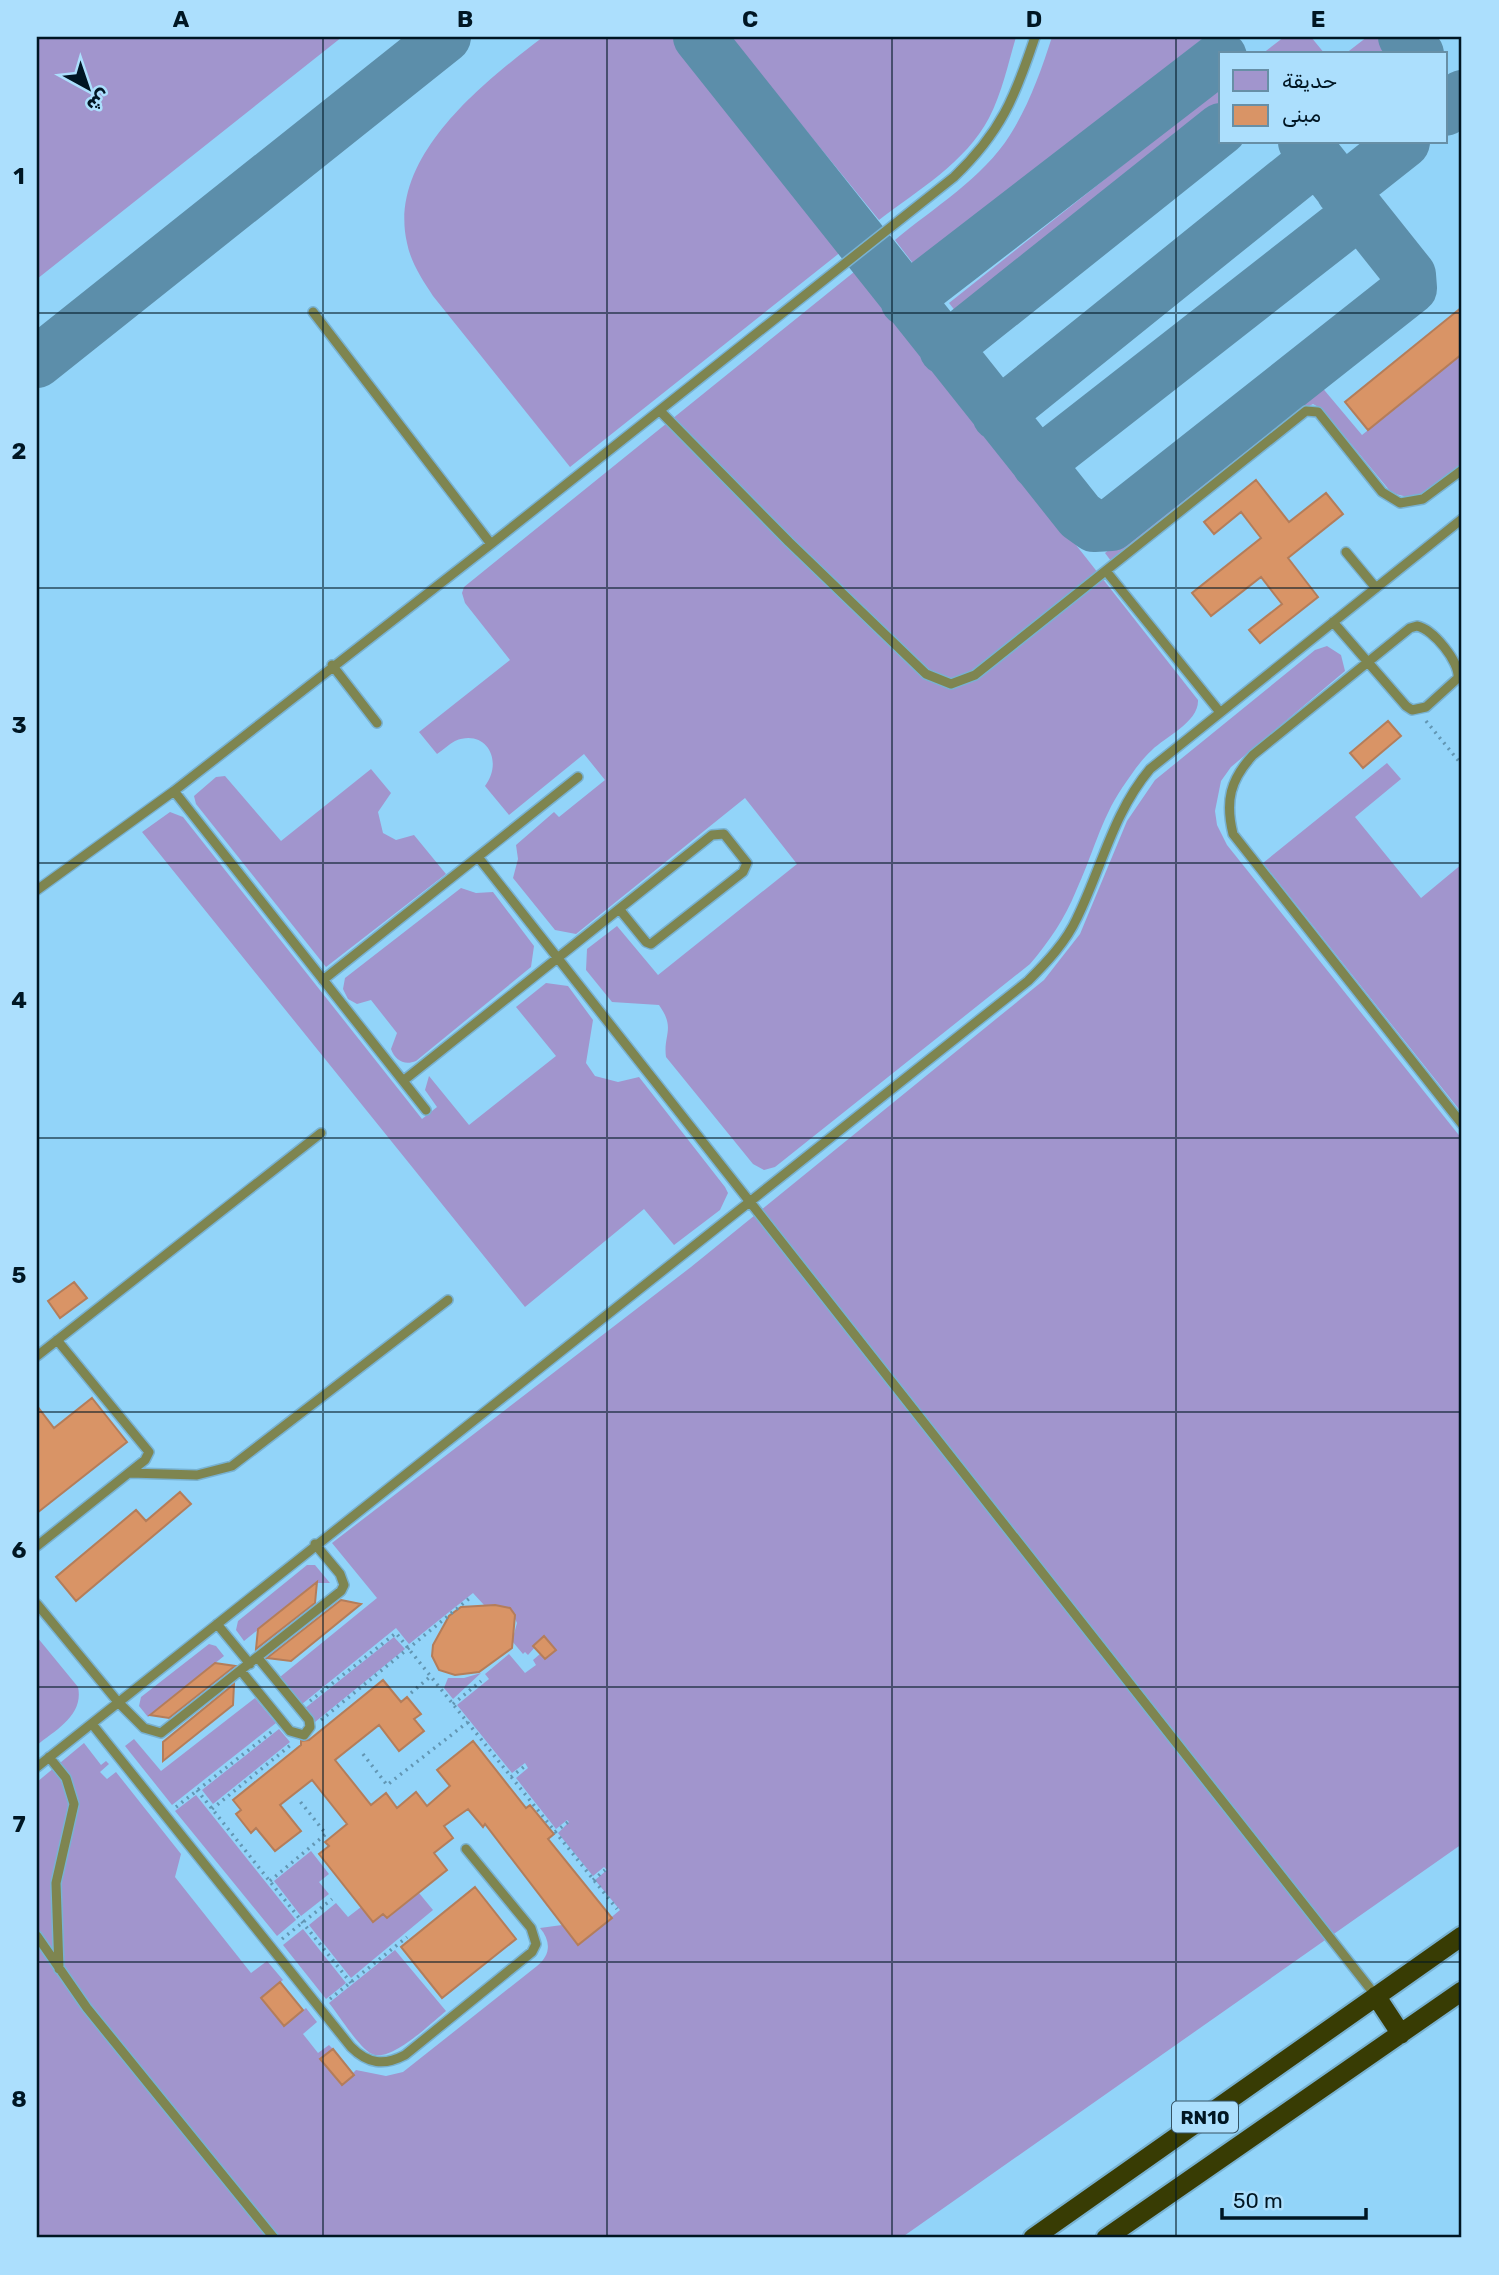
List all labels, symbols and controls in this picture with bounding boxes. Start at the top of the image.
text: A [173,5,190,33]
text: B [457,5,473,33]
text: C [742,5,758,33]
text: D [1026,5,1042,33]
text: E [1311,5,1325,33]
north arrow [52,52,122,122]
legend [1219,52,1446,144]
text: حديقة [1282,68,1337,93]
text: ش [82,84,115,117]
text: مبنى [1282,102,1321,127]
text: 1 [13,162,25,190]
text: 2 [12,437,26,465]
text: 3 [11,711,27,739]
text: 4 [11,986,27,1014]
text: 5 [12,1261,27,1289]
text: 6 [12,1536,27,1564]
text: 7 [12,1810,26,1838]
text: 8 [11,2085,27,2113]
road number: RN10 [1172,2102,1238,2132]
scale bar [1222,2177,1366,2221]
text: 50 m [1233,2188,1283,2213]

